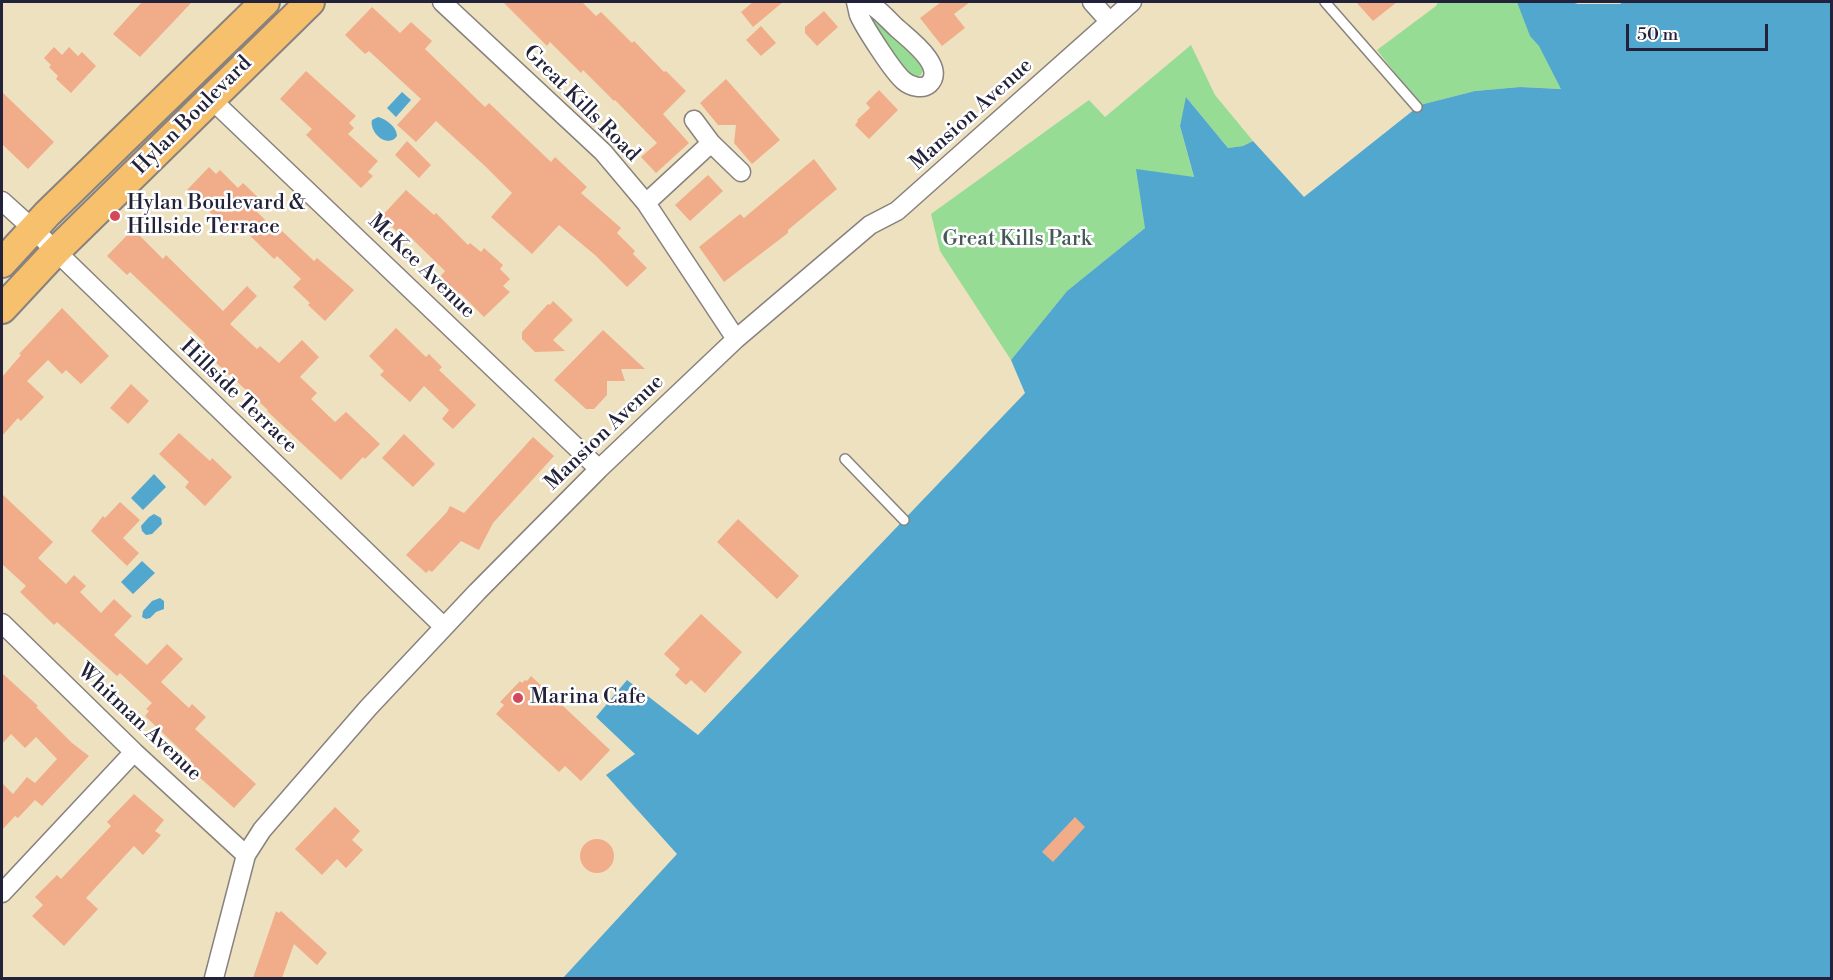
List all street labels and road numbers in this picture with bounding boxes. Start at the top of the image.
street label: Great Kills Road [518,41,644,167]
street label: Hylan Boulevard [128,51,258,181]
street label: Mansion Avenue [906,54,1038,176]
street label: McKee Avenue [362,210,480,324]
street label: Hillside Terrace [174,335,302,459]
street label: Mansion Avenue [540,370,670,496]
street label: Whitman Avenue [72,659,206,787]

